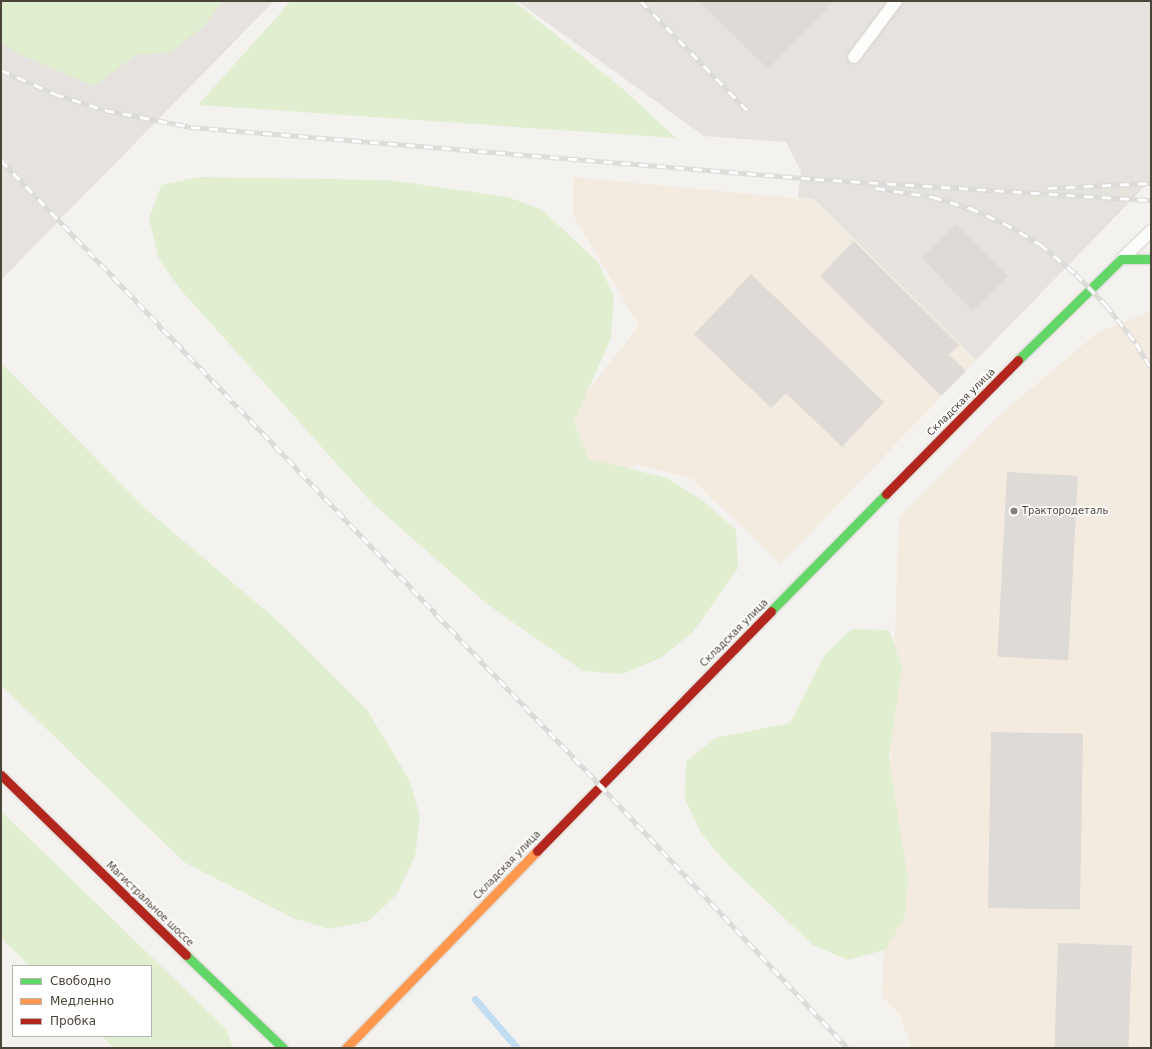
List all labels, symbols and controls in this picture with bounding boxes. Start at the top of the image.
street label: Складская улица [925,366,997,438]
place label: Трактородеталь [1022,505,1108,517]
marker: Трактородеталь [1009,506,1019,516]
street label: Складская улица [698,597,770,669]
street label: Складская улица [471,828,543,902]
street label: Магистральное шоссе [104,859,196,949]
legend [12,965,152,1037]
text: Свободно [50,974,111,988]
text: Медленно [50,994,114,1008]
text: Пробка [50,1014,96,1028]

